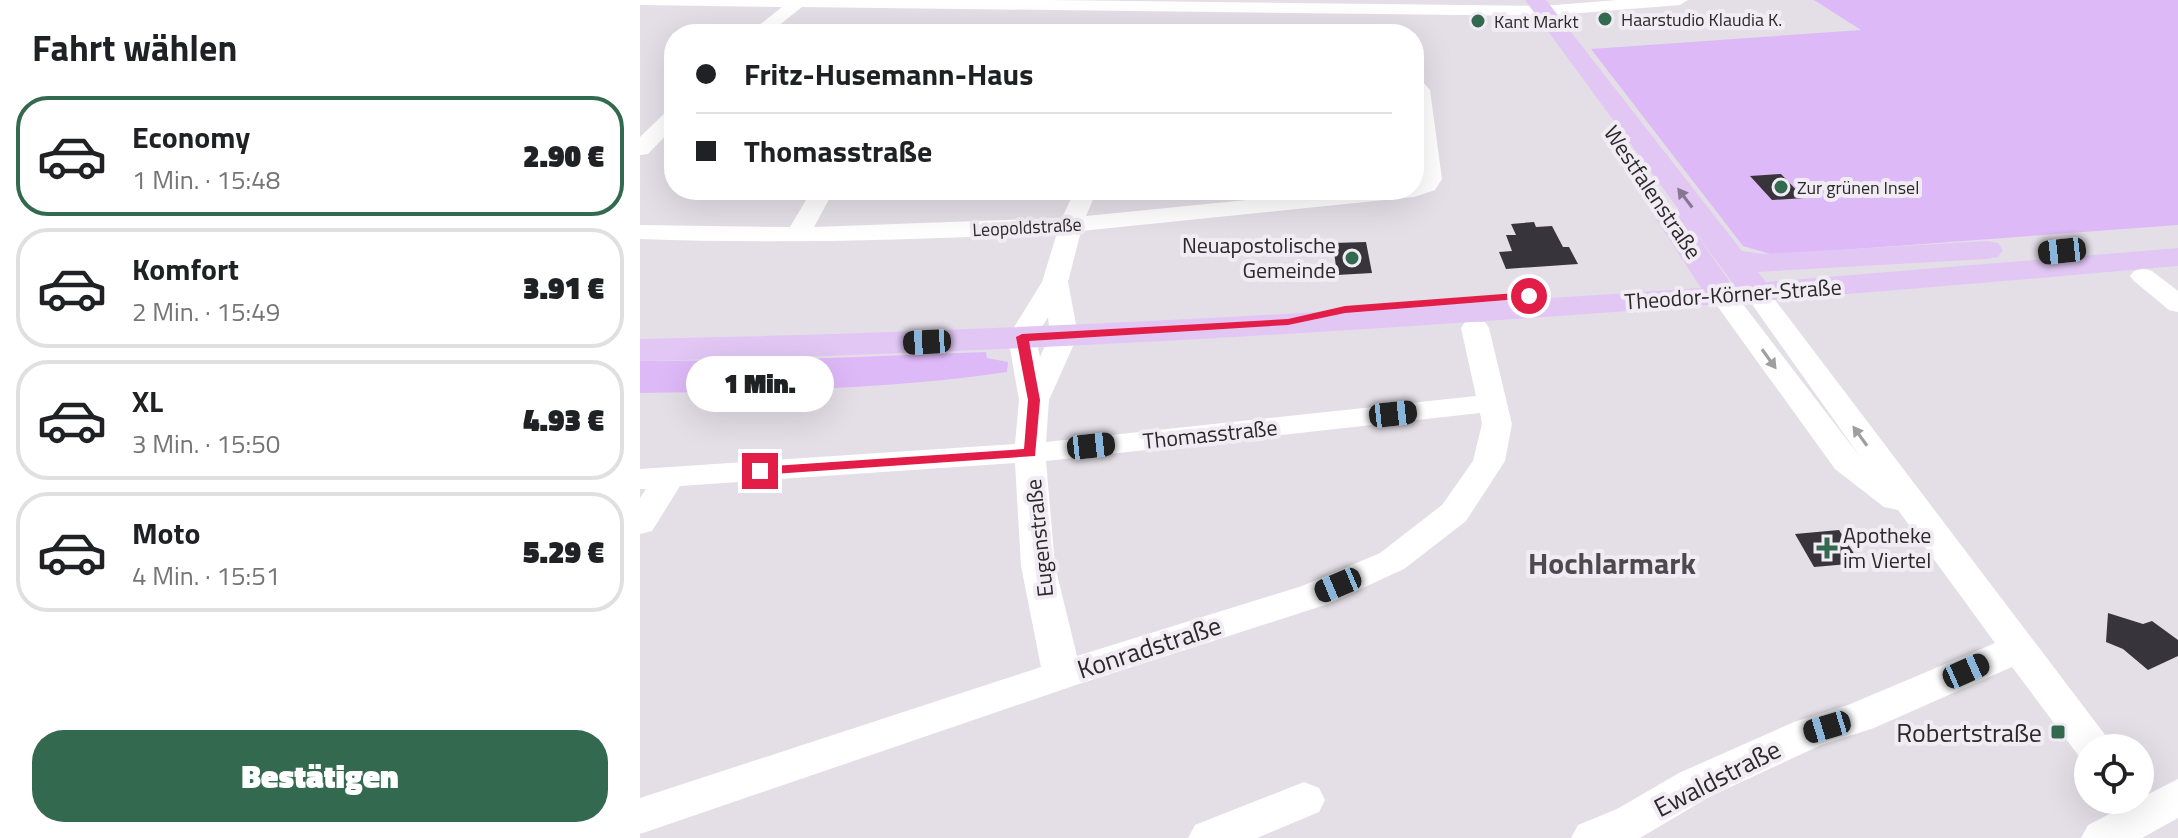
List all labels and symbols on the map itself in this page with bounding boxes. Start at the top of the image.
place label: Haarstudio Klaudia K. [1621,6,1782,33]
place label: Kant Markt [1494,8,1579,35]
marker: Haarstudio Klaudia K. [1596,10,1614,28]
marker: Kant Markt [1469,12,1487,30]
street label: Westfalenstraße [1596,118,1710,266]
place label: Zur grünen Insel [1797,174,1919,201]
marker: Zur grünen Insel [1772,178,1790,196]
one-way arrow [1678,187,1694,208]
street label: Leopoldstraße [972,211,1082,243]
place label: Neuapostolische Gemeinde [1182,228,1336,287]
car [2037,237,2087,265]
marker: Neuapostolische Gemeinde [1343,249,1361,267]
street label: Theodor-Körner-Straße [1623,269,1843,319]
route start [1511,278,1547,314]
car [902,329,952,355]
one-way arrow [1761,348,1777,369]
callout: 1 Min. [686,355,834,411]
car [1368,400,1418,428]
street label: Thomasstraße [1141,410,1279,458]
one-way arrow [1853,425,1869,446]
car [1066,432,1116,460]
route end [742,453,778,489]
street label: Eugenstraße [1016,477,1062,599]
place label: Apotheke im Viertel [1843,518,1931,577]
marker: Apotheke im Viertel [1818,539,1836,557]
district label: Hochlarmark [1528,540,1696,586]
car [1311,565,1365,605]
street label: Konradstraße [1072,605,1226,689]
car [1939,650,1993,692]
car [1801,709,1853,745]
place label: Robertstraße [1896,713,2042,752]
marker: Robertstraße [2049,723,2067,741]
street label: Ewaldstraße [1647,729,1787,827]

